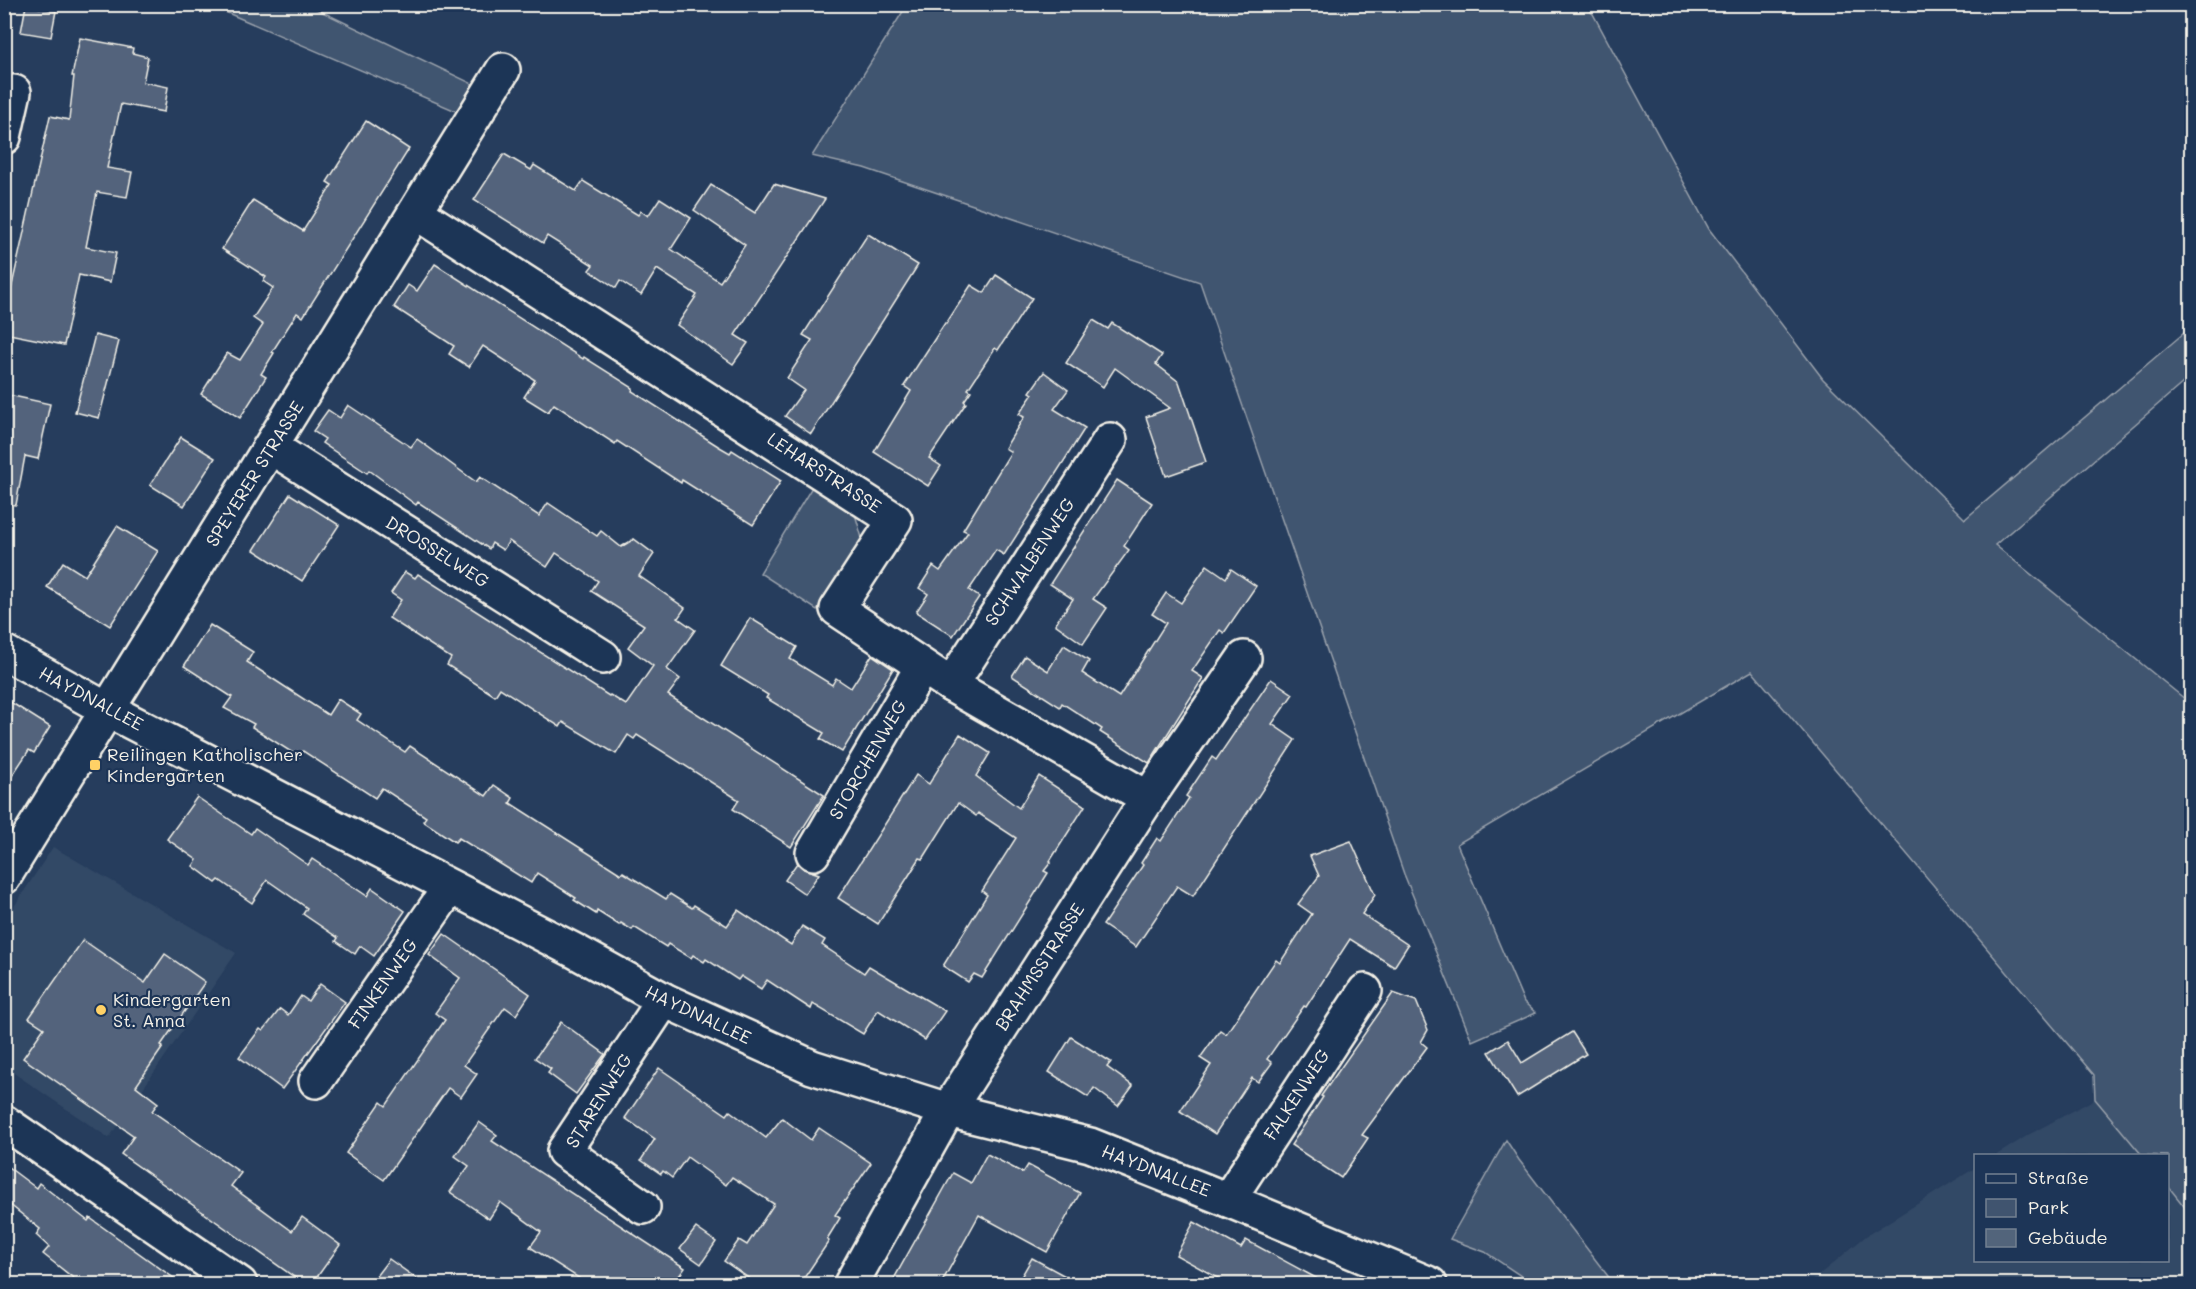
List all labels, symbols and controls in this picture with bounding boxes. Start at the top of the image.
street label: SPEYERER STRASSE [200,396,309,551]
street label: LEHARSTRASSE [763,426,886,518]
street label: SCHWALBENWEG [979,493,1079,630]
street label: DROSSELWEG [381,510,494,593]
street label: HAYDNALLEE [35,661,148,736]
street label: STORCHENWEG [823,695,911,824]
place label: Reilingen Katholischer Kindergarten [107,742,303,787]
marker: Reilingen Katholischer Kindergarten [88,758,102,772]
street label: BRAHMSSTRASSE [989,898,1089,1035]
street label: FINKENWEG [342,933,422,1033]
street label: HAYDNALLEE [641,979,755,1049]
place label: Kindergarten St. Anna [113,987,231,1032]
marker: Kindergarten St. Anna [94,1003,108,1017]
street label: FALKENWEG [1258,1044,1335,1145]
street label: STARENWEG [560,1049,637,1152]
street label: HAYDNALLEE [1098,1138,1214,1202]
legend [1974,1154,2169,1262]
text: Straße [2028,1165,2089,1189]
text: Park [2028,1195,2069,1219]
text: Gebäude [2028,1225,2108,1249]

